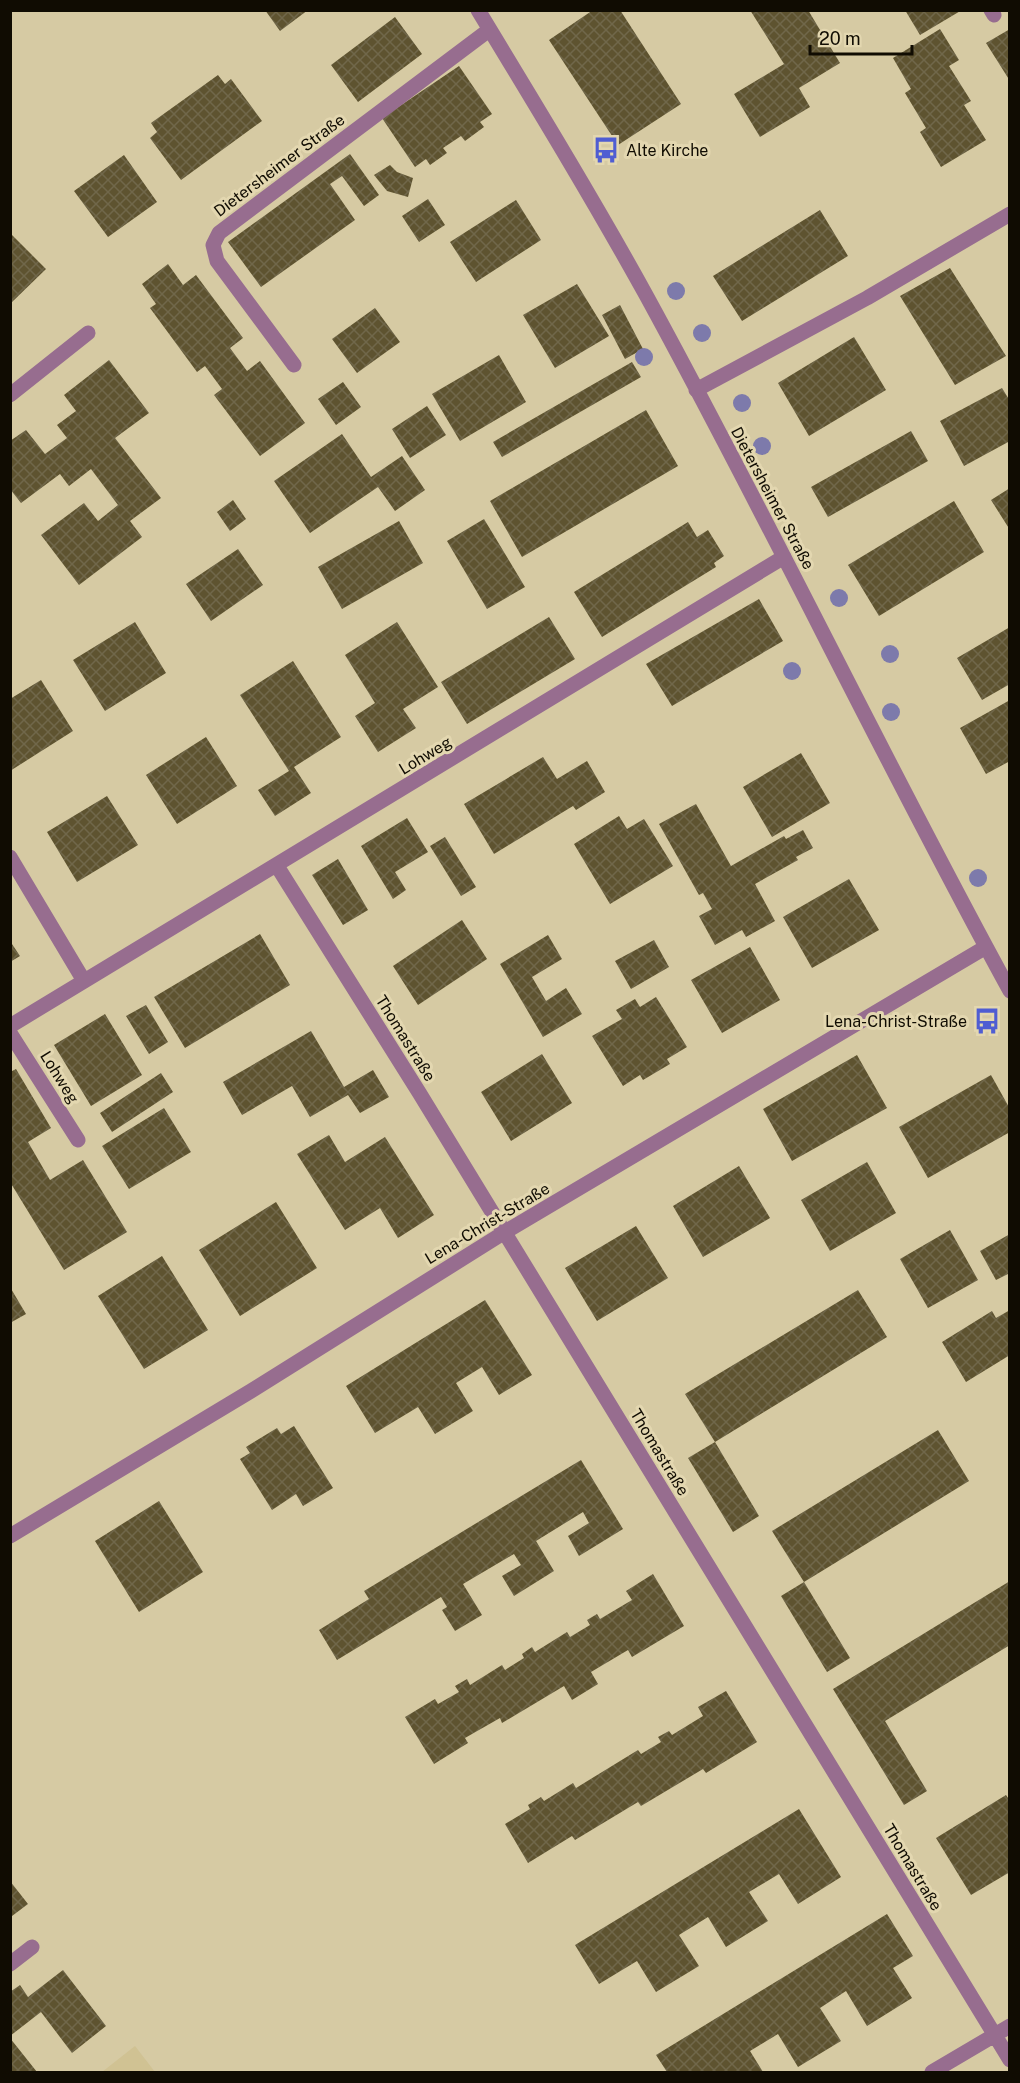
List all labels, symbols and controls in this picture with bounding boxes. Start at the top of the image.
scale bar [810,18,912,56]
text: 20 m [819,28,861,49]
street label: Dietersheimer Straße [210,110,348,221]
bus stop icon: Alte Kirche [591,135,621,165]
place label: Alte Kirche [626,141,708,160]
street label: Dietersheimer Straße [727,424,818,573]
street label: Lohweg [395,732,455,779]
street label: Thomastraße [372,992,440,1085]
bus stop icon: Lena-Christ-Straße [972,1006,1002,1036]
place label: Lena-Christ-Straße [825,1012,967,1031]
street label: Lohweg [36,1048,83,1107]
street label: Lena-Christ-Straße [422,1179,553,1268]
street label: Thomastraße [626,1405,693,1499]
street label: Thomastraße [879,1820,946,1914]

